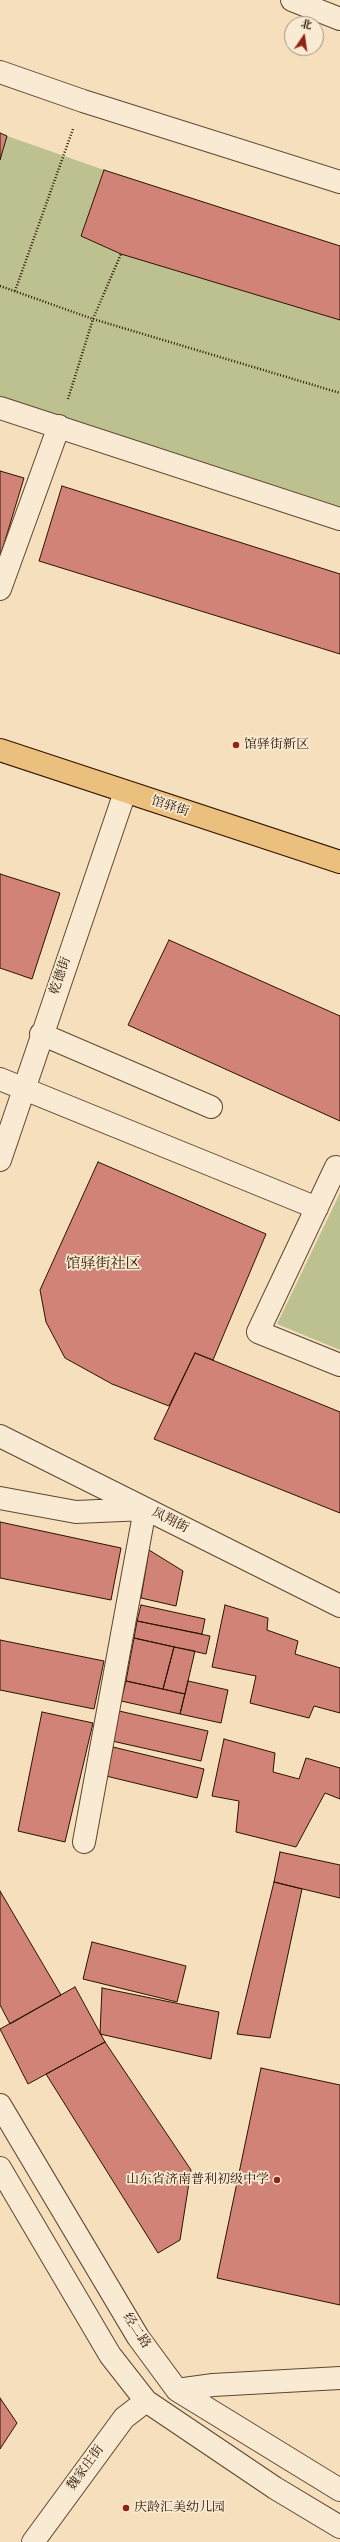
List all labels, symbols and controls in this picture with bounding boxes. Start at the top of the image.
north arrow [284,16,324,56]
text: 北 [300,17,313,32]
place label: 馆驿街新区 [244,737,309,753]
marker: 馆驿街新区 [231,740,241,750]
street label: 馆驿街 [149,794,191,820]
street label: 乾德街 [47,955,75,997]
district label: 馆驿街社区 [66,1256,140,1274]
street label: 凤翔街 [149,1505,191,1537]
place label: 山东省济南普利初级中学 [126,2172,269,2188]
marker: 山东省济南普利初级中学 [272,2175,282,2185]
street label: 经二路 [119,2310,153,2352]
street label: 魏家庄街 [64,2442,108,2494]
place label: 庆龄汇美幼儿园 [134,2500,225,2516]
marker: 庆龄汇美幼儿园 [121,2503,131,2513]

